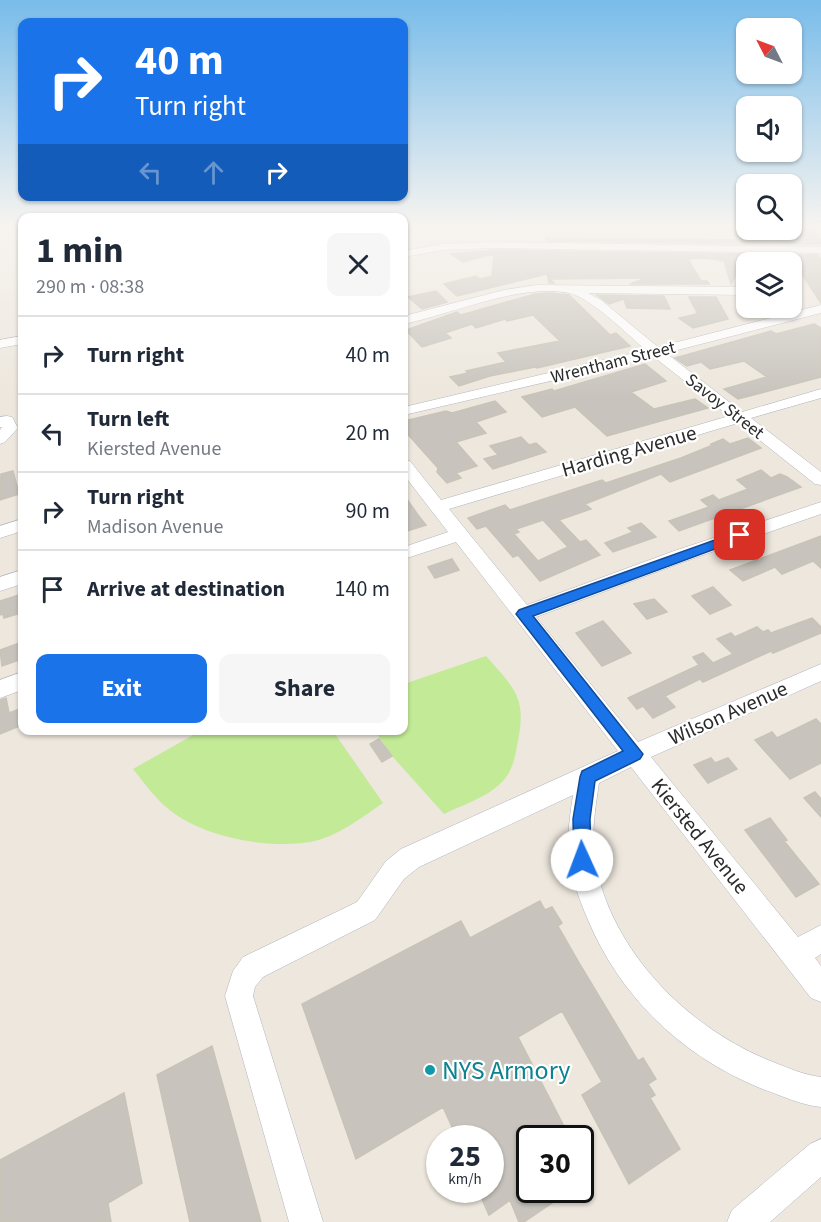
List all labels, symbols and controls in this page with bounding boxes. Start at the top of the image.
north arrow [736,18,802,84]
map controls [736,18,802,318]
text: 40 m [135,31,224,91]
icon: right [36,42,114,120]
text: Turn right [135,87,246,126]
button: sound [736,96,802,162]
icon: left [134,156,167,189]
icon: ahead [197,156,230,189]
icon: right [260,156,293,189]
button: search [736,174,802,240]
text: 1 min [36,225,124,276]
button: close [327,233,390,296]
button: layers [736,252,802,318]
text: 290 m · 08:38 [36,273,144,301]
street label: Wrentham Street [548,335,678,390]
icon: right [36,339,69,372]
text: Turn right [87,339,184,371]
text: 40 m [345,339,390,371]
street label: Savoy Street [680,368,769,445]
text: Turn left [87,403,169,435]
icon: left [36,417,69,450]
text: 20 m [345,417,390,449]
street label: Harding Avenue [558,417,700,485]
text: Kiersted Avenue [87,435,221,463]
text: Turn right [87,481,184,513]
icon: right [36,495,69,528]
text: 90 m [345,495,390,527]
pin [714,509,765,560]
text: Madison Avenue [87,513,223,541]
icon: arrive [723,518,756,551]
icon: arrive [36,573,69,606]
text: Arrive at destination [87,573,285,605]
text: 140 m [335,573,390,605]
button: Exit [36,654,207,723]
button: Share [219,654,390,723]
street label: Wilson Avenue [664,673,792,753]
street label: Kiersted Avenue [644,772,756,900]
position arrow [550,828,614,892]
place label: NYS Armory [442,1052,570,1089]
marker: NYS Armory [423,1063,437,1077]
speed limit sign: 30 [516,1125,594,1203]
text: 25 [449,1135,481,1178]
text: km/h [448,1169,482,1190]

